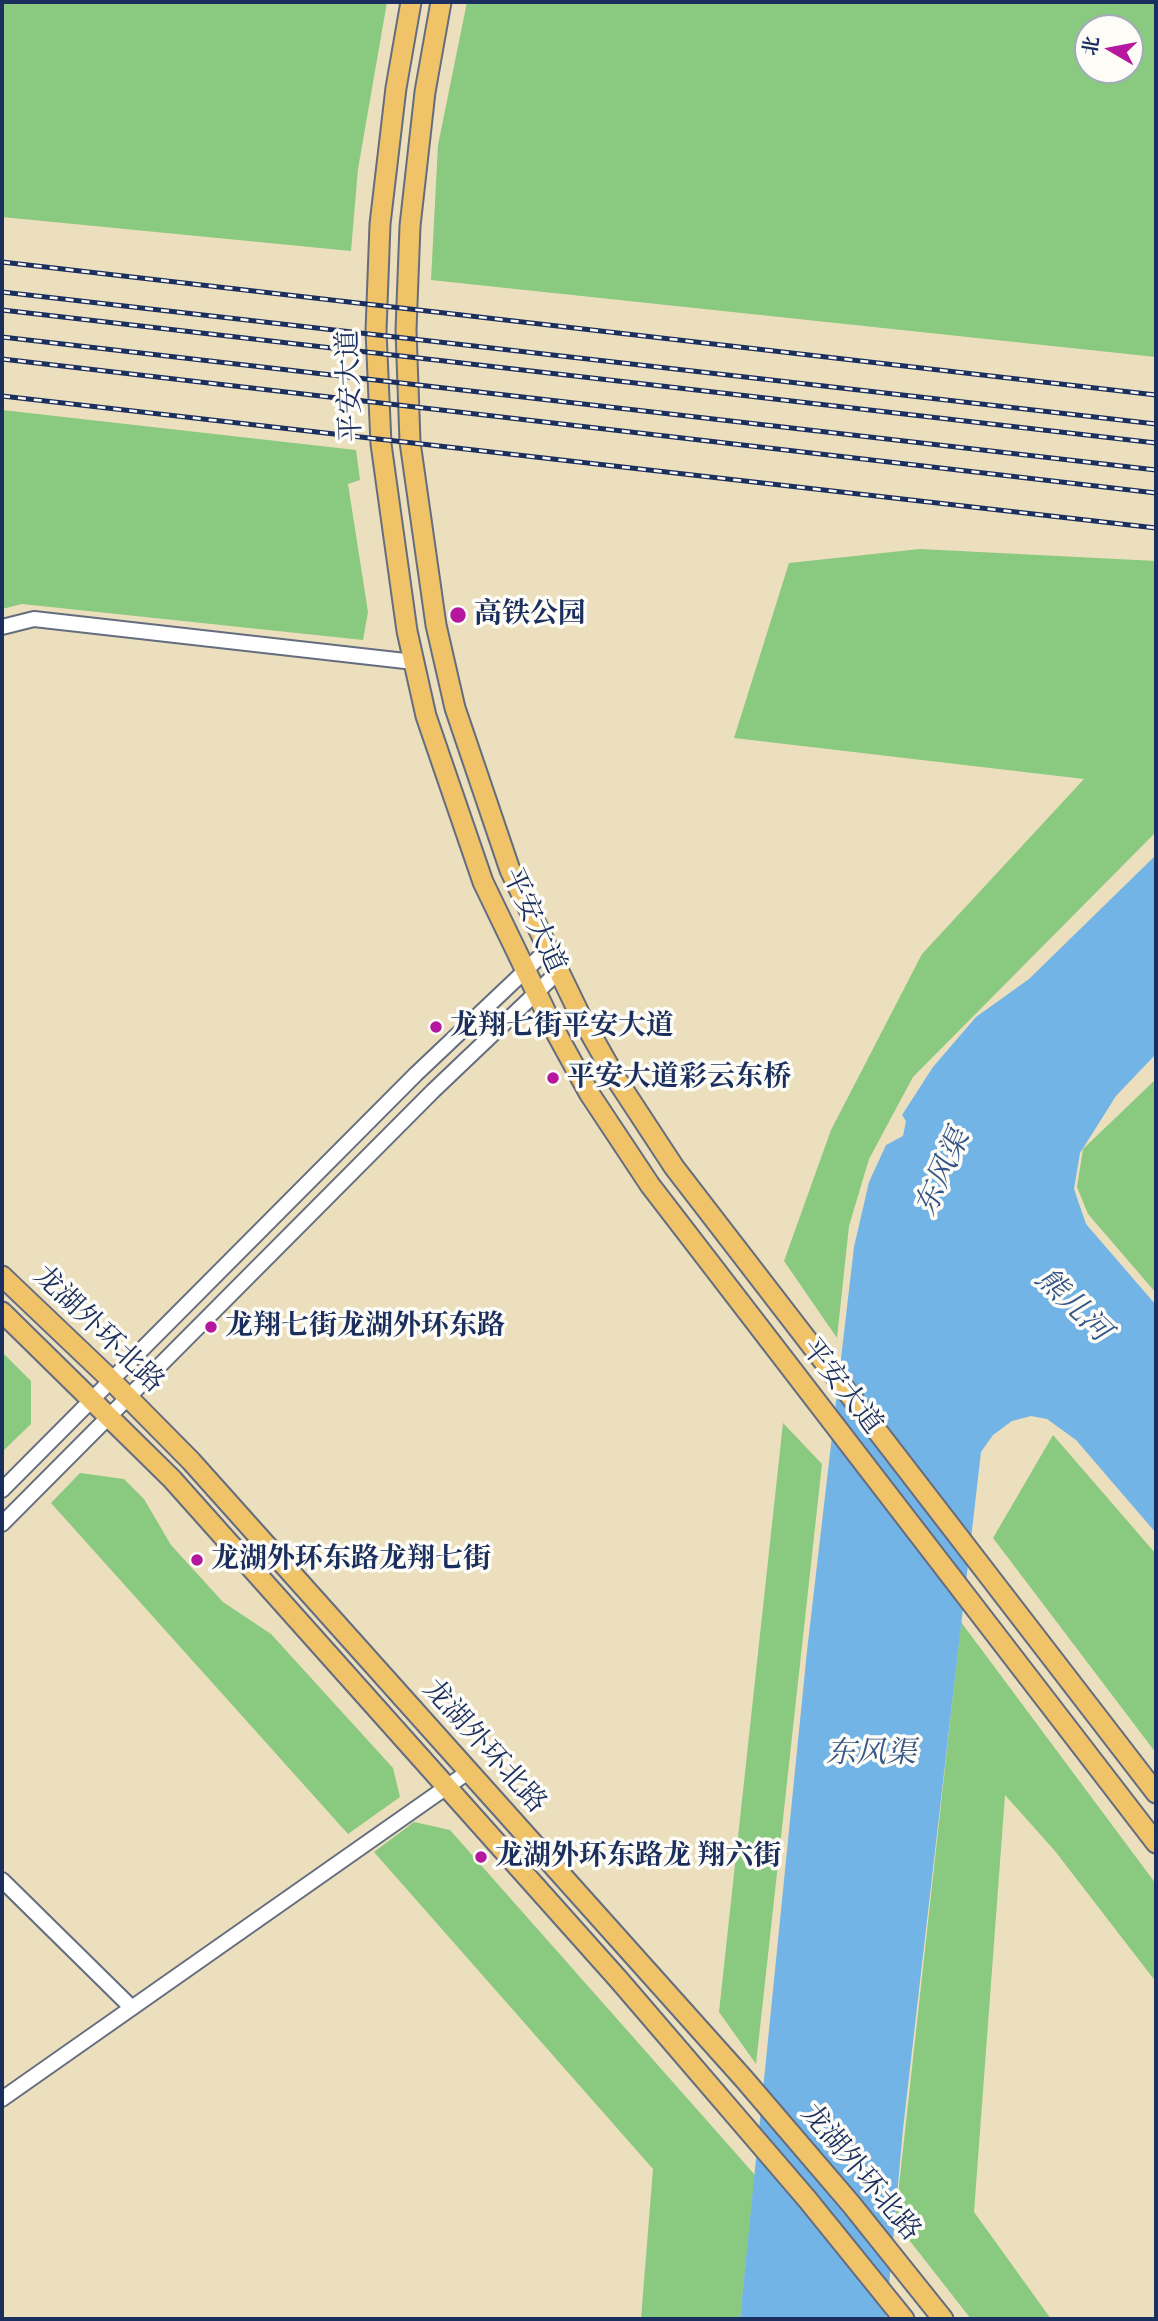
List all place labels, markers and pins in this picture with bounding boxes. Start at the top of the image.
place label: 高铁公园 [474,598,586,632]
marker: 高铁公园 [448,605,468,625]
place label: 龙翔七街平安大道 [450,1010,674,1044]
marker: 龙翔七街平安大道 [428,1019,444,1035]
place label: 平安大道彩云东桥 [567,1061,791,1095]
marker: 平安大道彩云东桥 [545,1070,561,1086]
place label: 龙翔七街龙湖外环东路 [225,1310,505,1344]
marker: 龙翔七街龙湖外环东路 [203,1319,219,1335]
place label: 龙湖外环东路龙翔七街 [211,1543,491,1577]
marker: 龙湖外环东路龙翔七街 [189,1552,205,1568]
place label: 龙湖外环东路龙 翔六街 [495,1840,781,1874]
marker: 龙湖外环东路龙 翔六街 [473,1849,489,1865]

